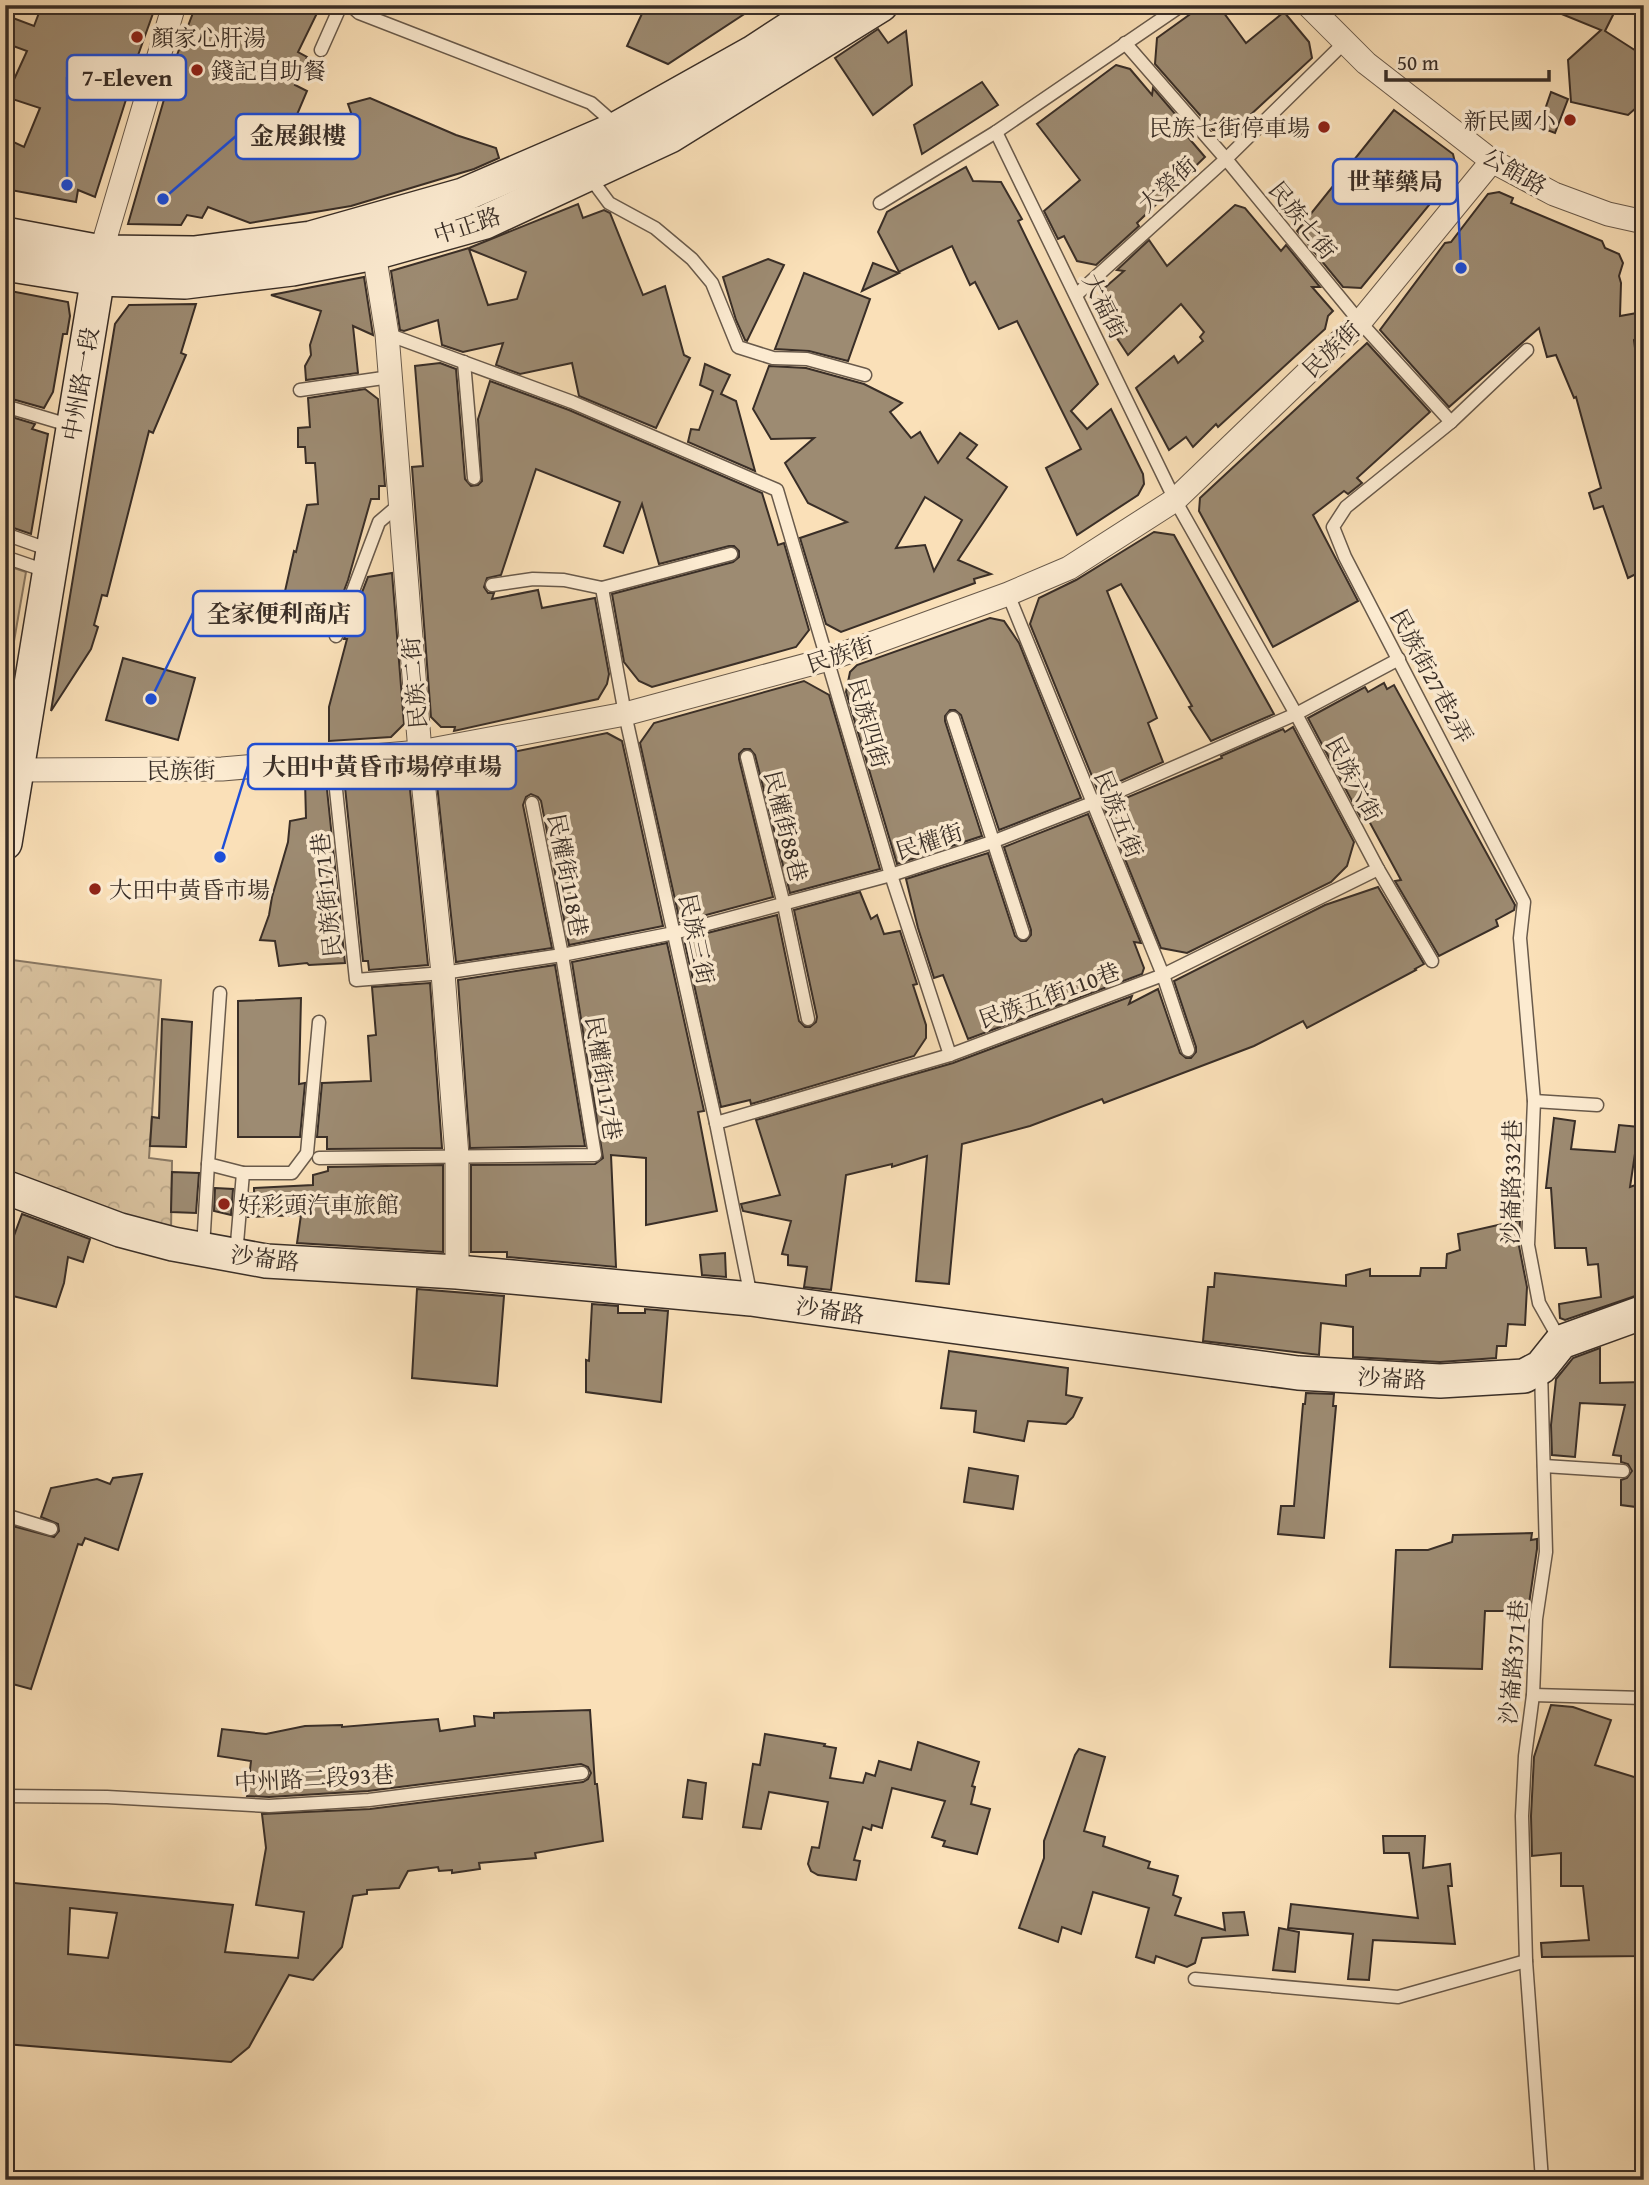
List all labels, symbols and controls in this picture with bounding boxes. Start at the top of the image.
place label: 顏家心肝湯 [151,21,266,54]
marker: 顏家心肝湯 [129,29,145,45]
scale bar [1386,38,1549,82]
text: 50 m [1397,47,1439,78]
place label: 錢記自助餐 [211,54,326,87]
callout: 7-Eleven [67,55,186,100]
text: 7-Eleven [82,60,172,95]
marker: 錢記自助餐 [189,62,205,78]
place label: 新民國小 [1464,104,1556,137]
place label: 民族七街停車場 [1149,111,1310,144]
marker: 新民國小 [1562,112,1578,128]
callout: 金展銀樓 [236,114,360,159]
text: 金展銀樓 [250,118,346,153]
marker: 民族七街停車場 [1316,119,1332,135]
street label: 公館路 [1477,139,1553,203]
street label: 大榮街 [1130,149,1204,219]
callout: 世華藥局 [1333,159,1457,204]
text: 世華藥局 [1347,164,1443,199]
street label: 民族七街 [1261,174,1345,266]
street label: 中正路 [429,199,505,251]
street label: 大福街 [1075,268,1135,344]
street label: 民族街 [1295,313,1367,385]
street label: 中州路一段 [54,325,106,443]
callout: 全家便利商店 [193,591,365,636]
text: 全家便利商店 [207,596,351,631]
street label: 民族街27巷2弄 [1383,603,1481,749]
street label: 民族街 [802,628,878,680]
street label: 民族二街 [394,636,434,730]
street label: 民族四街 [840,674,898,772]
street label: 民族六街 [1318,731,1390,827]
callout: 大田中黃昏市場停車場 [248,744,516,789]
text: 大田中黃昏市場停車場 [262,749,502,784]
street label: 民族街 [146,753,216,787]
street label: 民族五街 [1086,765,1152,863]
street label: 民權街88巷 [756,767,816,885]
street label: 民權街118巷 [540,810,596,940]
street label: 民權街 [891,815,967,867]
street label: 民族街171巷 [303,831,349,959]
place label: 大田中黃昏市場 [109,873,270,906]
marker: 大田中黃昏市場 [87,881,103,897]
street label: 民族三街 [671,891,723,987]
street label: 民族五街110巷 [974,954,1124,1036]
street label: 民權街117巷 [578,1014,630,1142]
street label: 沙崙路332巷 [1493,1119,1529,1245]
place label: 好彩頭汽車旅館 [238,1188,399,1221]
marker: 好彩頭汽車旅館 [216,1196,232,1212]
street label: 沙崙路 [229,1237,301,1279]
street label: 沙崙路 [794,1289,866,1331]
street label: 沙崙路 [1357,1360,1427,1396]
street label: 沙崙路371巷 [1491,1598,1535,1726]
street label: 中州路二段93巷 [233,1757,395,1799]

